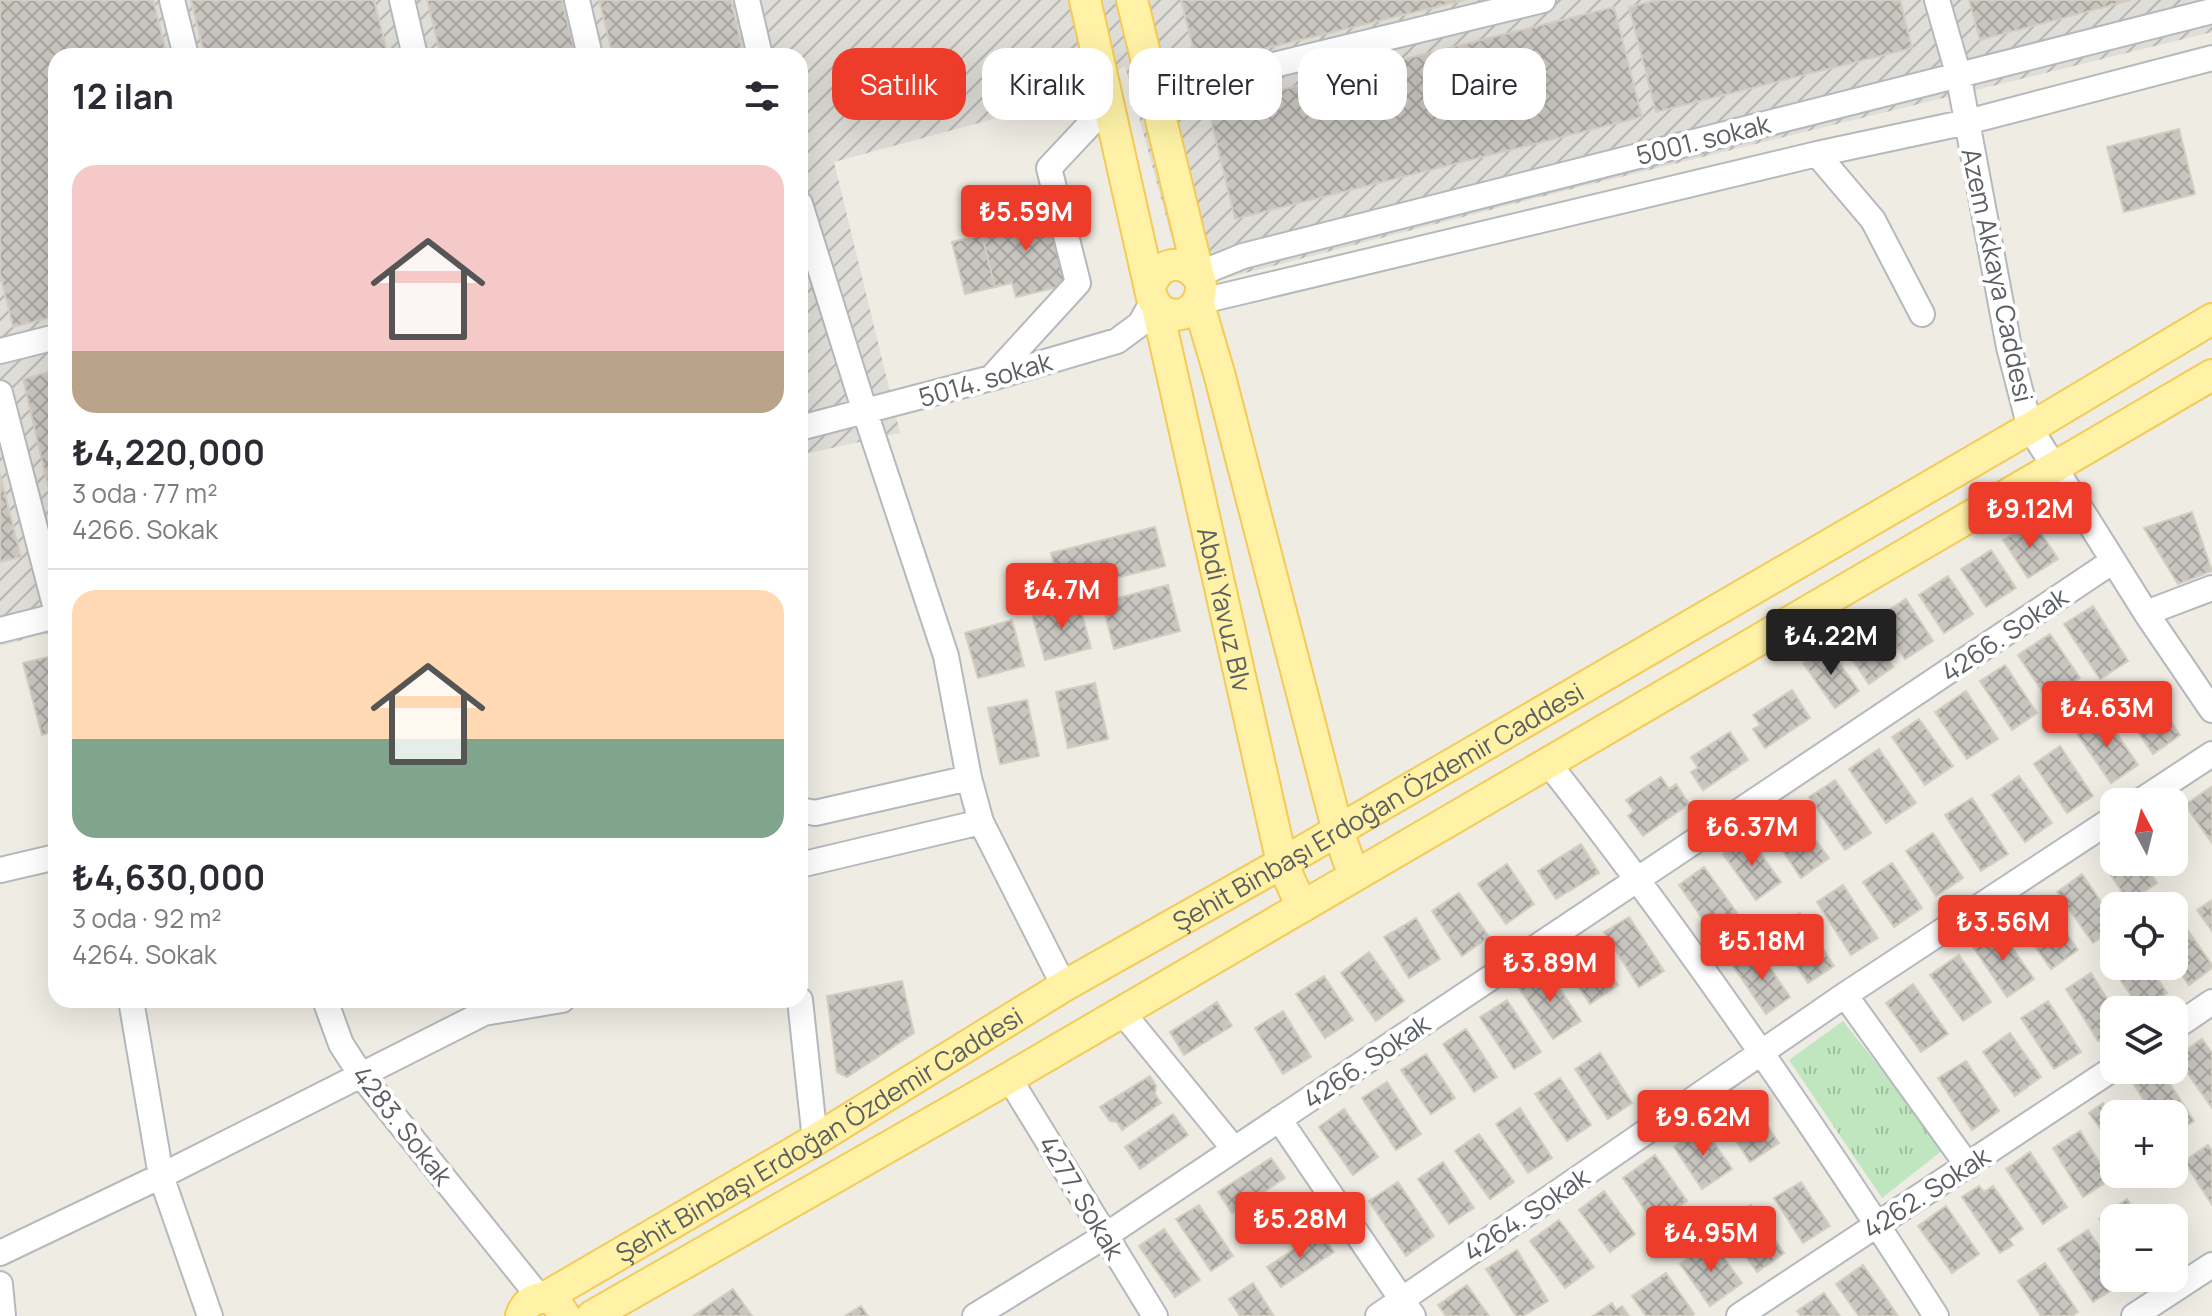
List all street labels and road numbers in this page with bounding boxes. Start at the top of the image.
street label: 5001. sokak [1632,105,1775,173]
street label: Azem Akkaya Caddesi [1953,145,2043,405]
street label: 5014. sokak [914,343,1057,415]
street label: Abdi Yavuz Blv [1189,524,1261,695]
street label: 4266. Sokak [1933,578,2075,690]
street label: Şehit Binbaşı Erdoğan Özdemir Caddesi [1166,674,1590,939]
street label: Şehit Binbaşı Erdoğan Özdemir Caddesi [609,998,1029,1271]
street label: 4266. Sokak [1295,1005,1437,1117]
street label: 4283. Sokak [345,1058,462,1193]
street label: 4277. Sokak [1031,1128,1134,1267]
street label: 4262. Sokak [1856,1137,1997,1246]
street label: 4264. Sokak [1456,1158,1597,1269]

